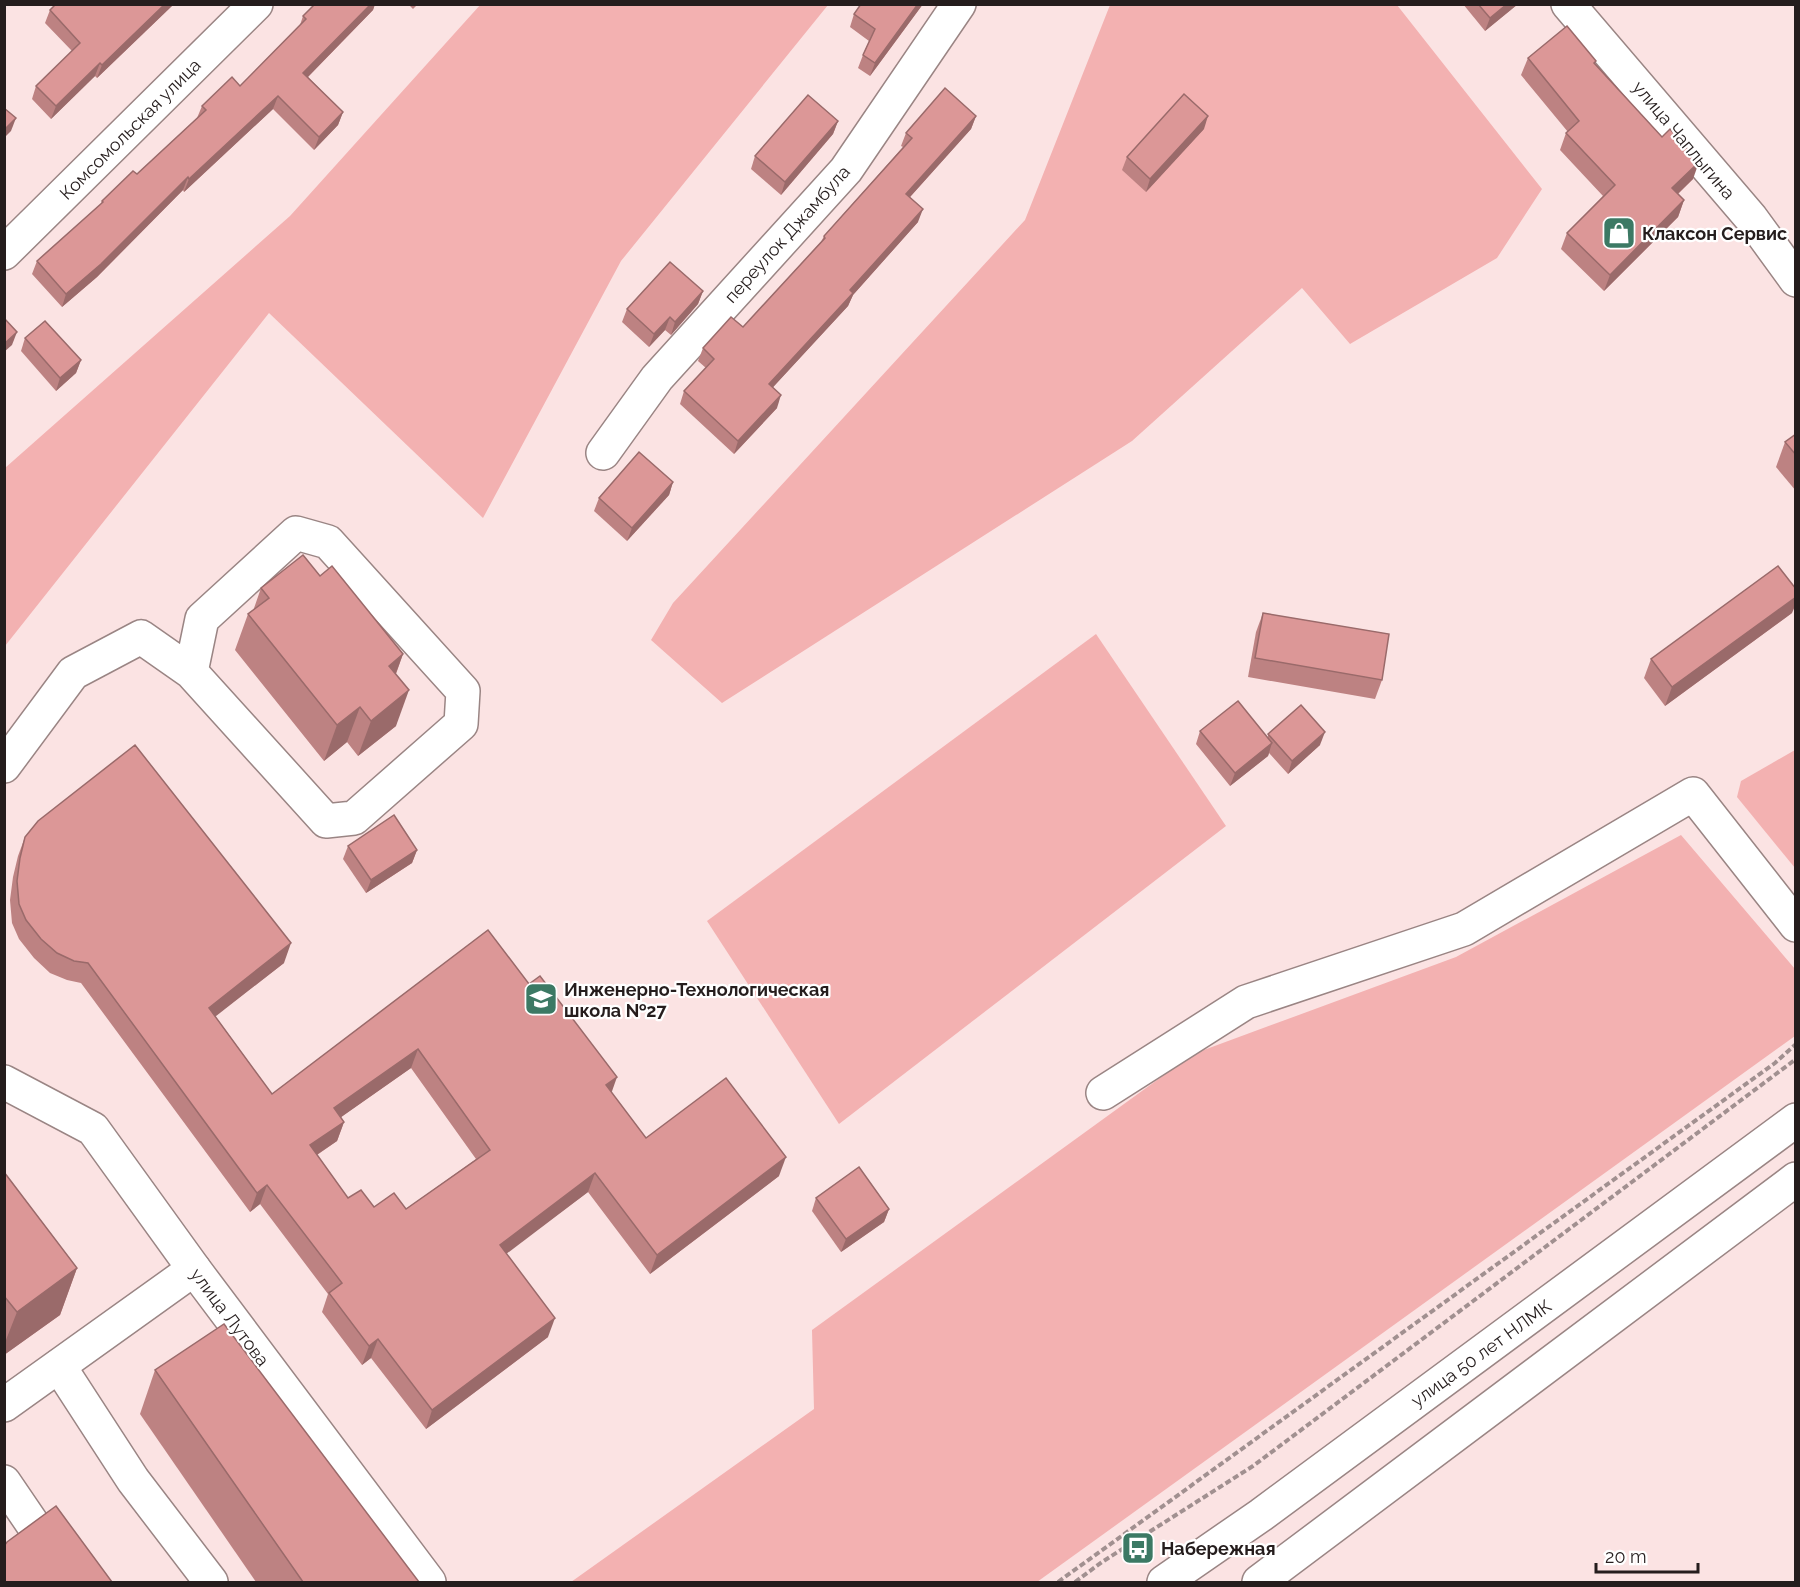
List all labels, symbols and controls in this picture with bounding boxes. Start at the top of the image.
street label: Комсомольская улица [55,54,205,204]
street label: улица Чаплыгина [1628,77,1740,203]
street label: переулок Джамбула [720,161,854,307]
shop icon: Клаксон Сервис [1601,215,1637,251]
place label: Клаксон Сервис [1642,223,1787,244]
place label: Инженерно-Технологическая школа №27 [564,979,829,1021]
school or university icon: Инженерно-Технологическая школа №27 [523,981,559,1017]
street label: улица Лутова [186,1264,274,1370]
street label: улица 50 лет НЛМК [1407,1295,1555,1411]
bus stop icon: Набережная [1120,1530,1156,1566]
scale bar [1596,1536,1698,1574]
place label: Набережная [1161,1538,1276,1559]
text: 20 m [1605,1546,1647,1567]

